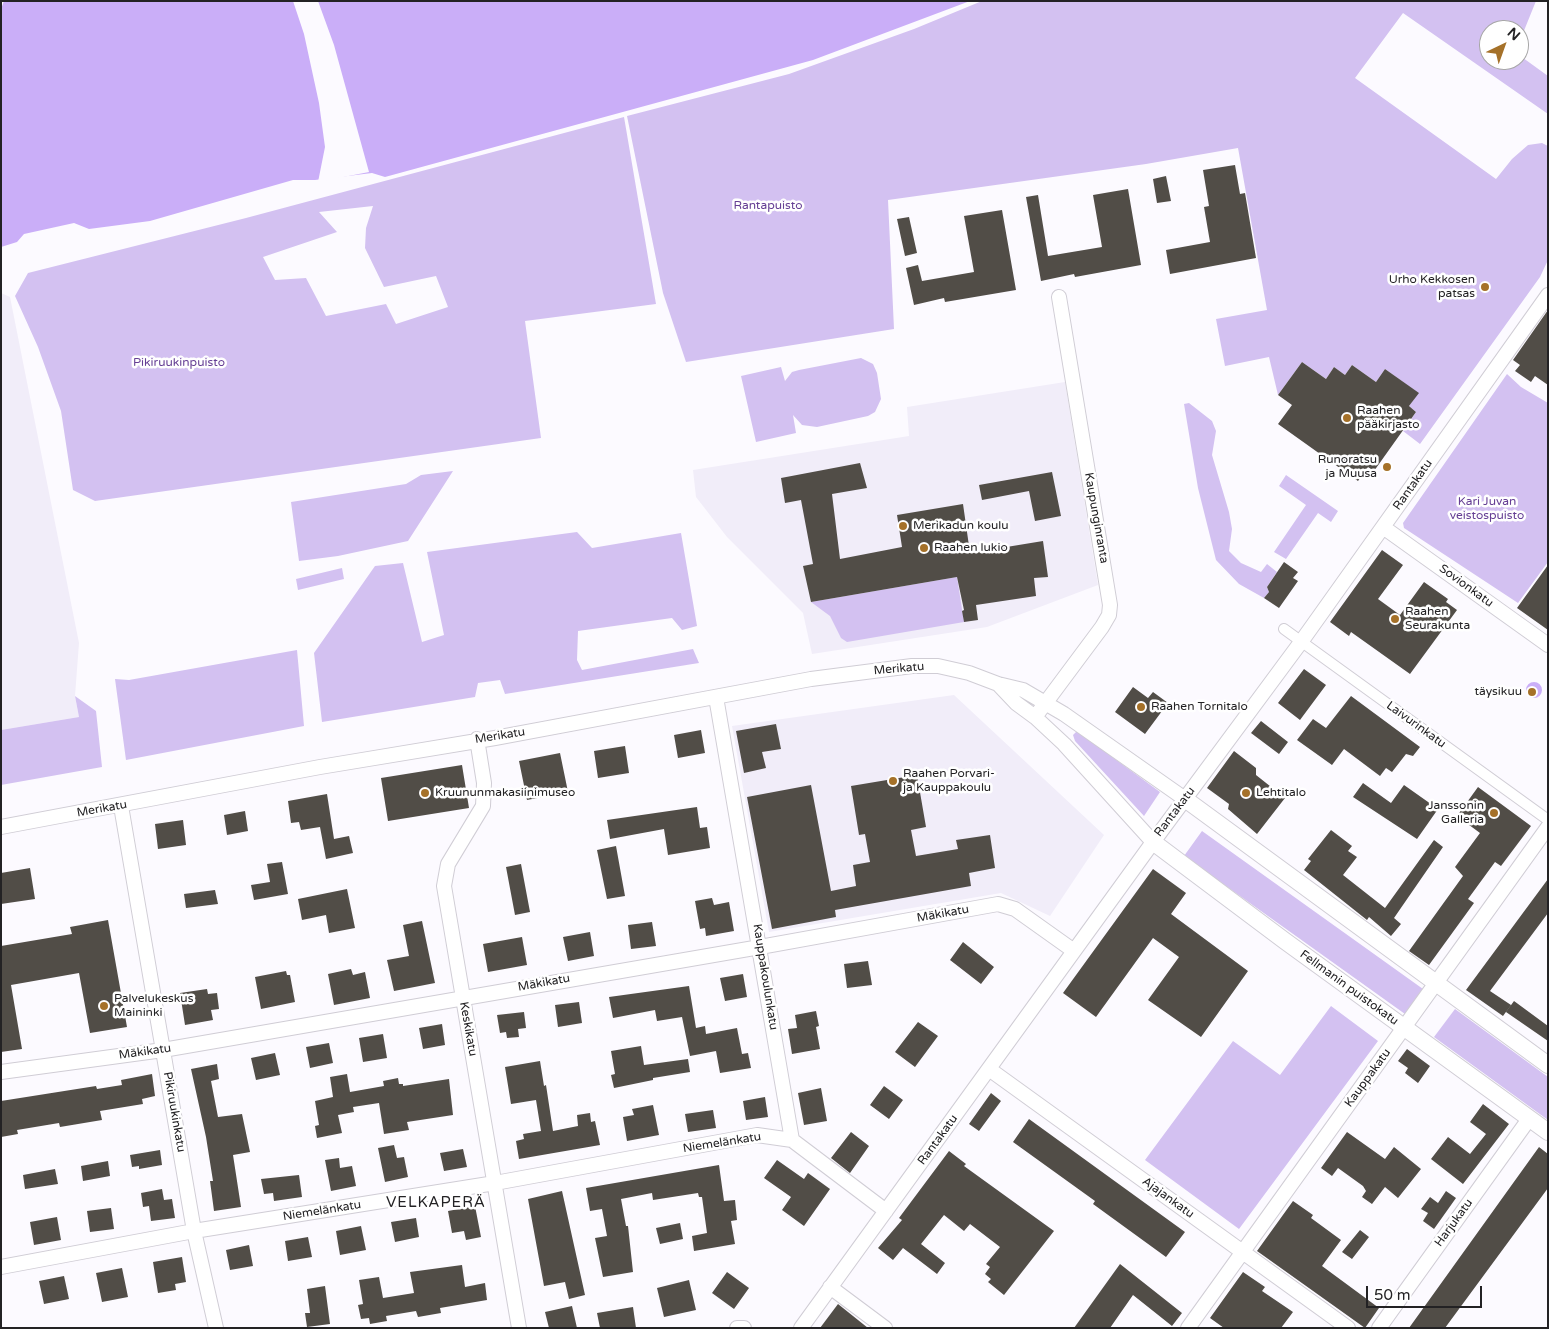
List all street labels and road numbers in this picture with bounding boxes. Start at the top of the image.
street label: Rantakatu [1390,457,1436,513]
street label: Kaupunginranta [1081,471,1111,565]
street label: Sovionkatu [1436,562,1496,610]
street label: Merikatu [873,660,925,678]
street label: Laivurinkatu [1383,699,1449,751]
street label: Merikatu [474,725,526,747]
street label: Rantakatu [1152,784,1198,840]
street label: Merikatu [76,798,128,820]
street label: Mäkikatu [916,902,970,926]
street label: Kauppakoulunkatu [749,923,781,1031]
street label: Fellmanin puistokatu [1297,947,1401,1029]
street label: Mäkikatu [517,971,571,995]
street label: Keskikatu [456,1001,480,1057]
street label: Mäkikatu [118,1041,172,1063]
street label: Kauppakatu [1342,1046,1394,1110]
street label: Pikiruukinkatu [160,1071,188,1153]
street label: Rantakatu [915,1112,961,1168]
street label: Niemelänkatu [682,1130,762,1156]
street label: Ajajankatu [1139,1174,1197,1222]
street label: Harjukatu [1432,1196,1476,1250]
street label: Niemelänkatu [282,1198,362,1224]

